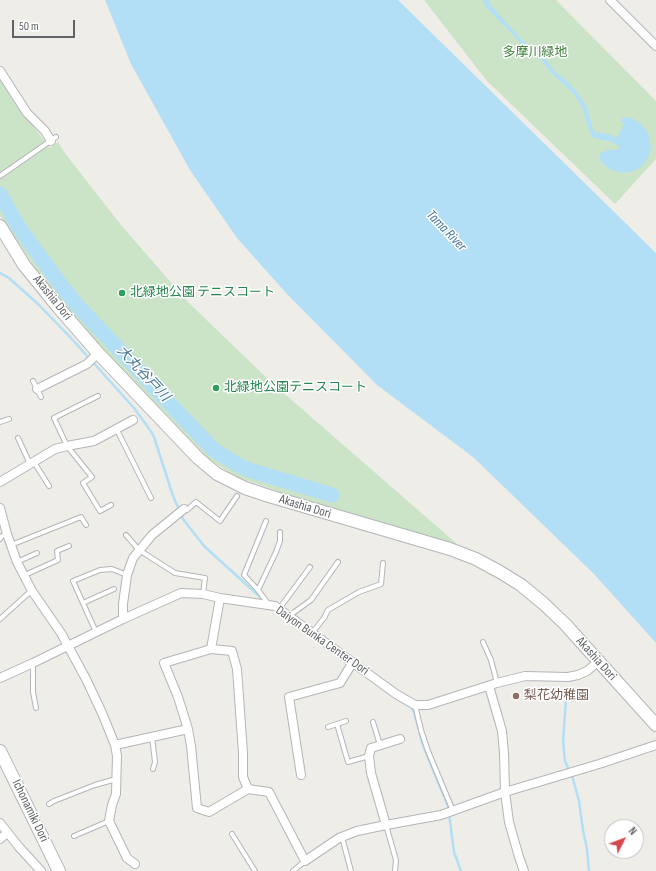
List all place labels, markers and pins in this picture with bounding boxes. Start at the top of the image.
place label: 北緑地公園 テニスコート [130,285,275,301]
marker: 北緑地公園 テニスコート [117,288,127,298]
place label: 北緑地公園テニスコート [224,380,367,396]
marker: 北緑地公園テニスコート [211,383,221,393]
place label: 梨花幼稚園 [524,688,589,704]
marker: 梨花幼稚園 [511,691,521,701]

